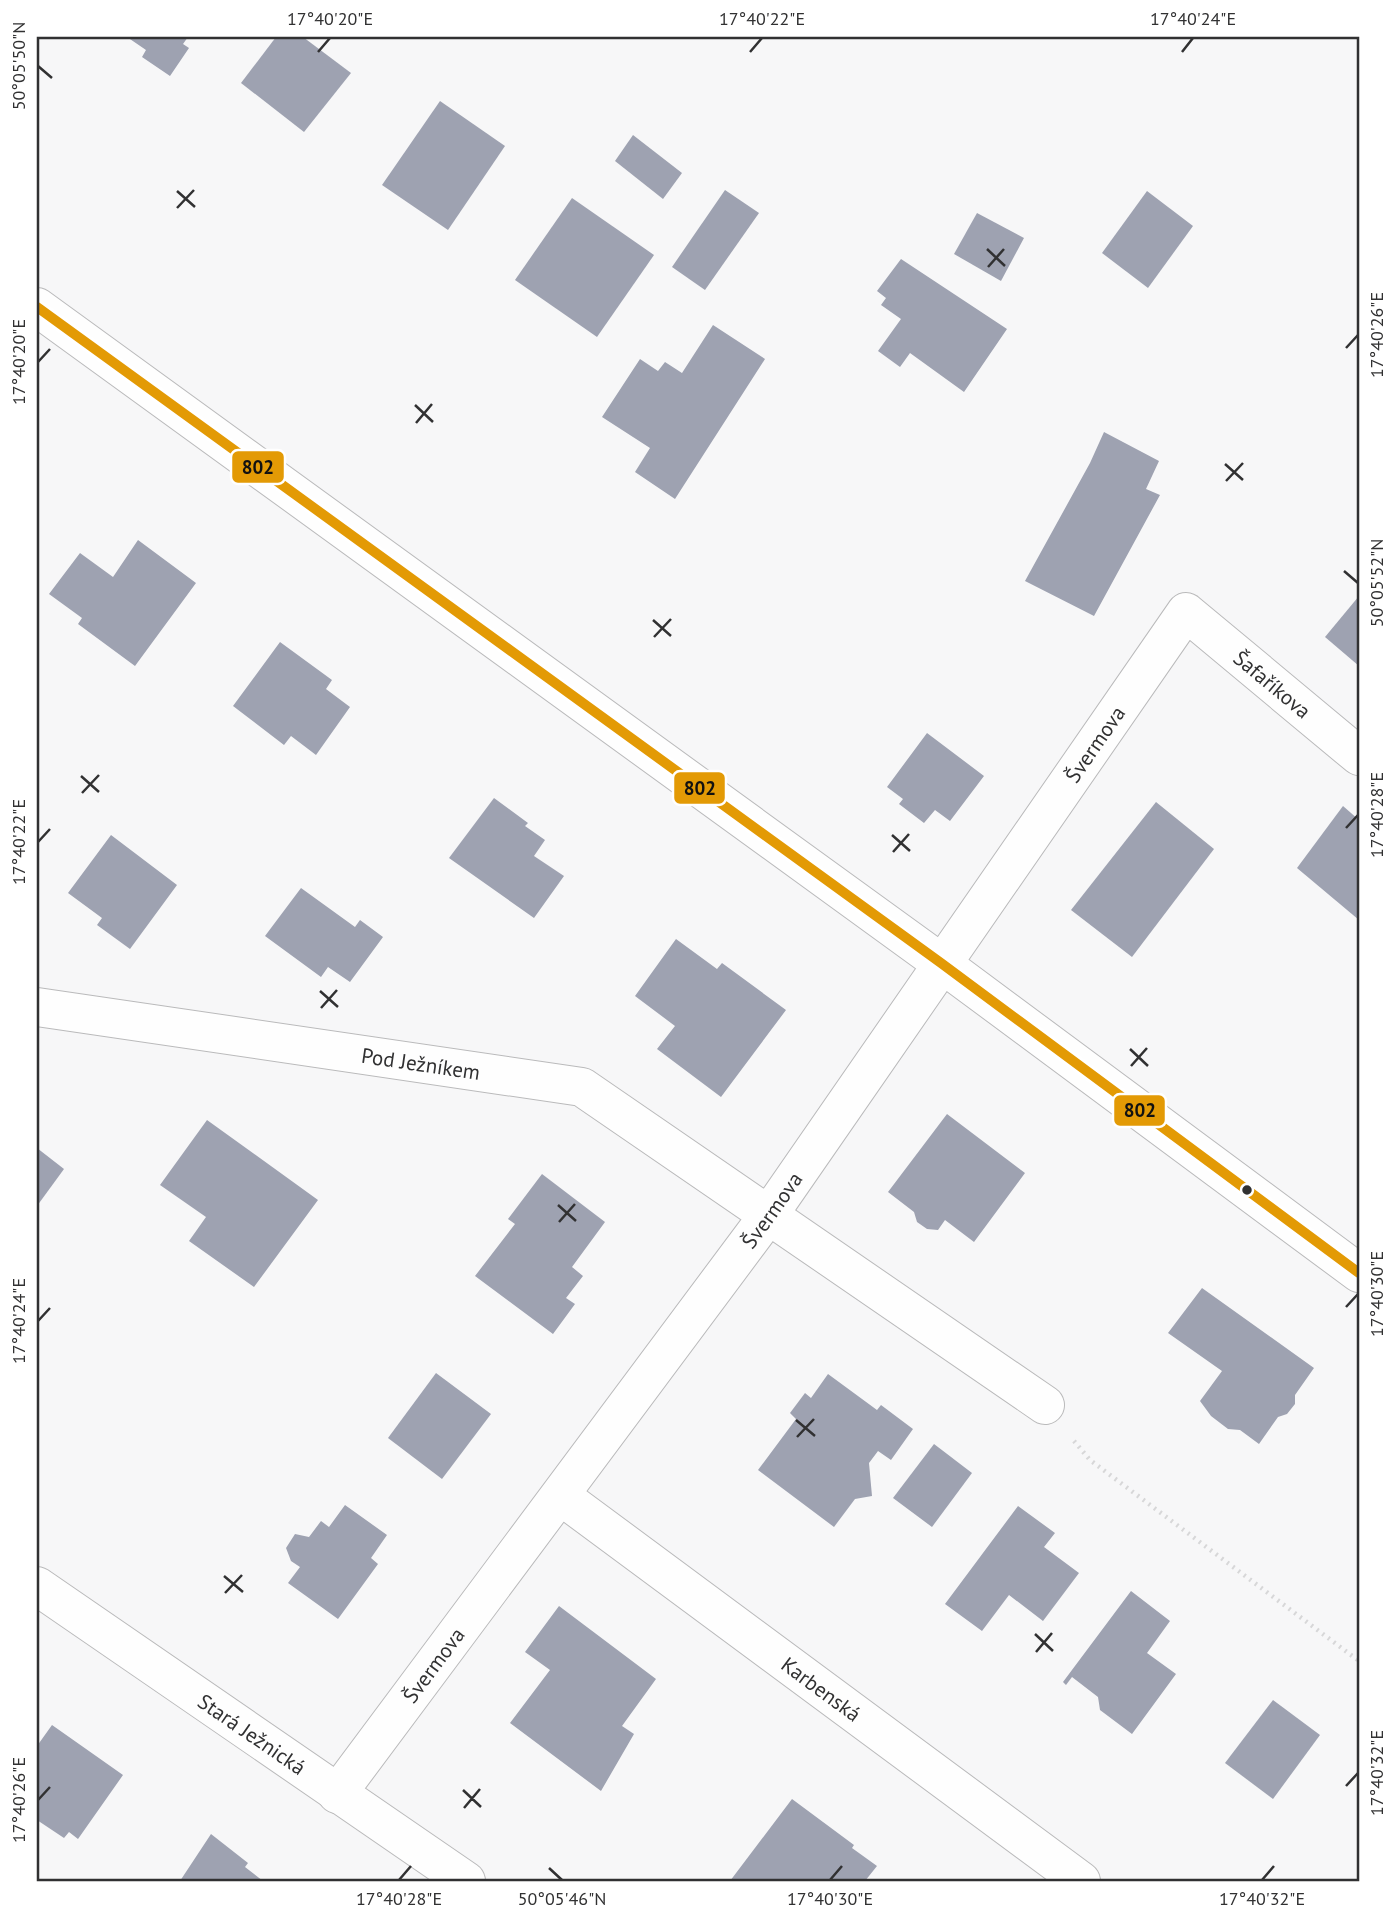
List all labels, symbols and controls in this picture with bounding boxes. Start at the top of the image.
text: 17°40'20"E [287,7,373,30]
text: 17°40'22"E [719,7,805,30]
text: 17°40'24"E [1150,7,1236,30]
text: 50°05'50"N [7,22,30,110]
text: 17°40'26"E [1365,292,1388,378]
text: 17°40'20"E [7,319,30,405]
line badge: 802 [231,450,285,484]
text: 802 [242,455,274,479]
text: 50°05'52"N [1365,539,1388,627]
street label: Šafaříkova [1228,644,1317,724]
street label: Švermova [1059,700,1131,788]
line badge: 802 [673,771,726,805]
text: 17°40'28"E [1365,772,1388,858]
text: 802 [684,776,716,800]
text: 17°40'22"E [7,799,30,885]
street label: Pod Ježníkem [360,1041,482,1085]
line badge: 802 [1113,1094,1166,1127]
text: 802 [1124,1098,1156,1122]
street label: Švermova [735,1167,808,1253]
unlabelled marker [1240,1183,1254,1197]
text: 17°40'30"E [1365,1251,1388,1337]
text: 17°40'24"E [7,1278,30,1364]
street label: Švermova [396,1622,470,1708]
street label: Karbenská [776,1650,867,1727]
street label: Stará Ježnická [193,1687,311,1780]
text: 17°40'32"E [1365,1730,1388,1816]
text: 17°40'26"E [7,1757,30,1843]
text: 17°40'28"E [356,1887,442,1910]
text: 50°05'46"N [518,1887,606,1910]
text: 17°40'30"E [787,1887,873,1910]
text: 17°40'32"E [1219,1887,1305,1910]

